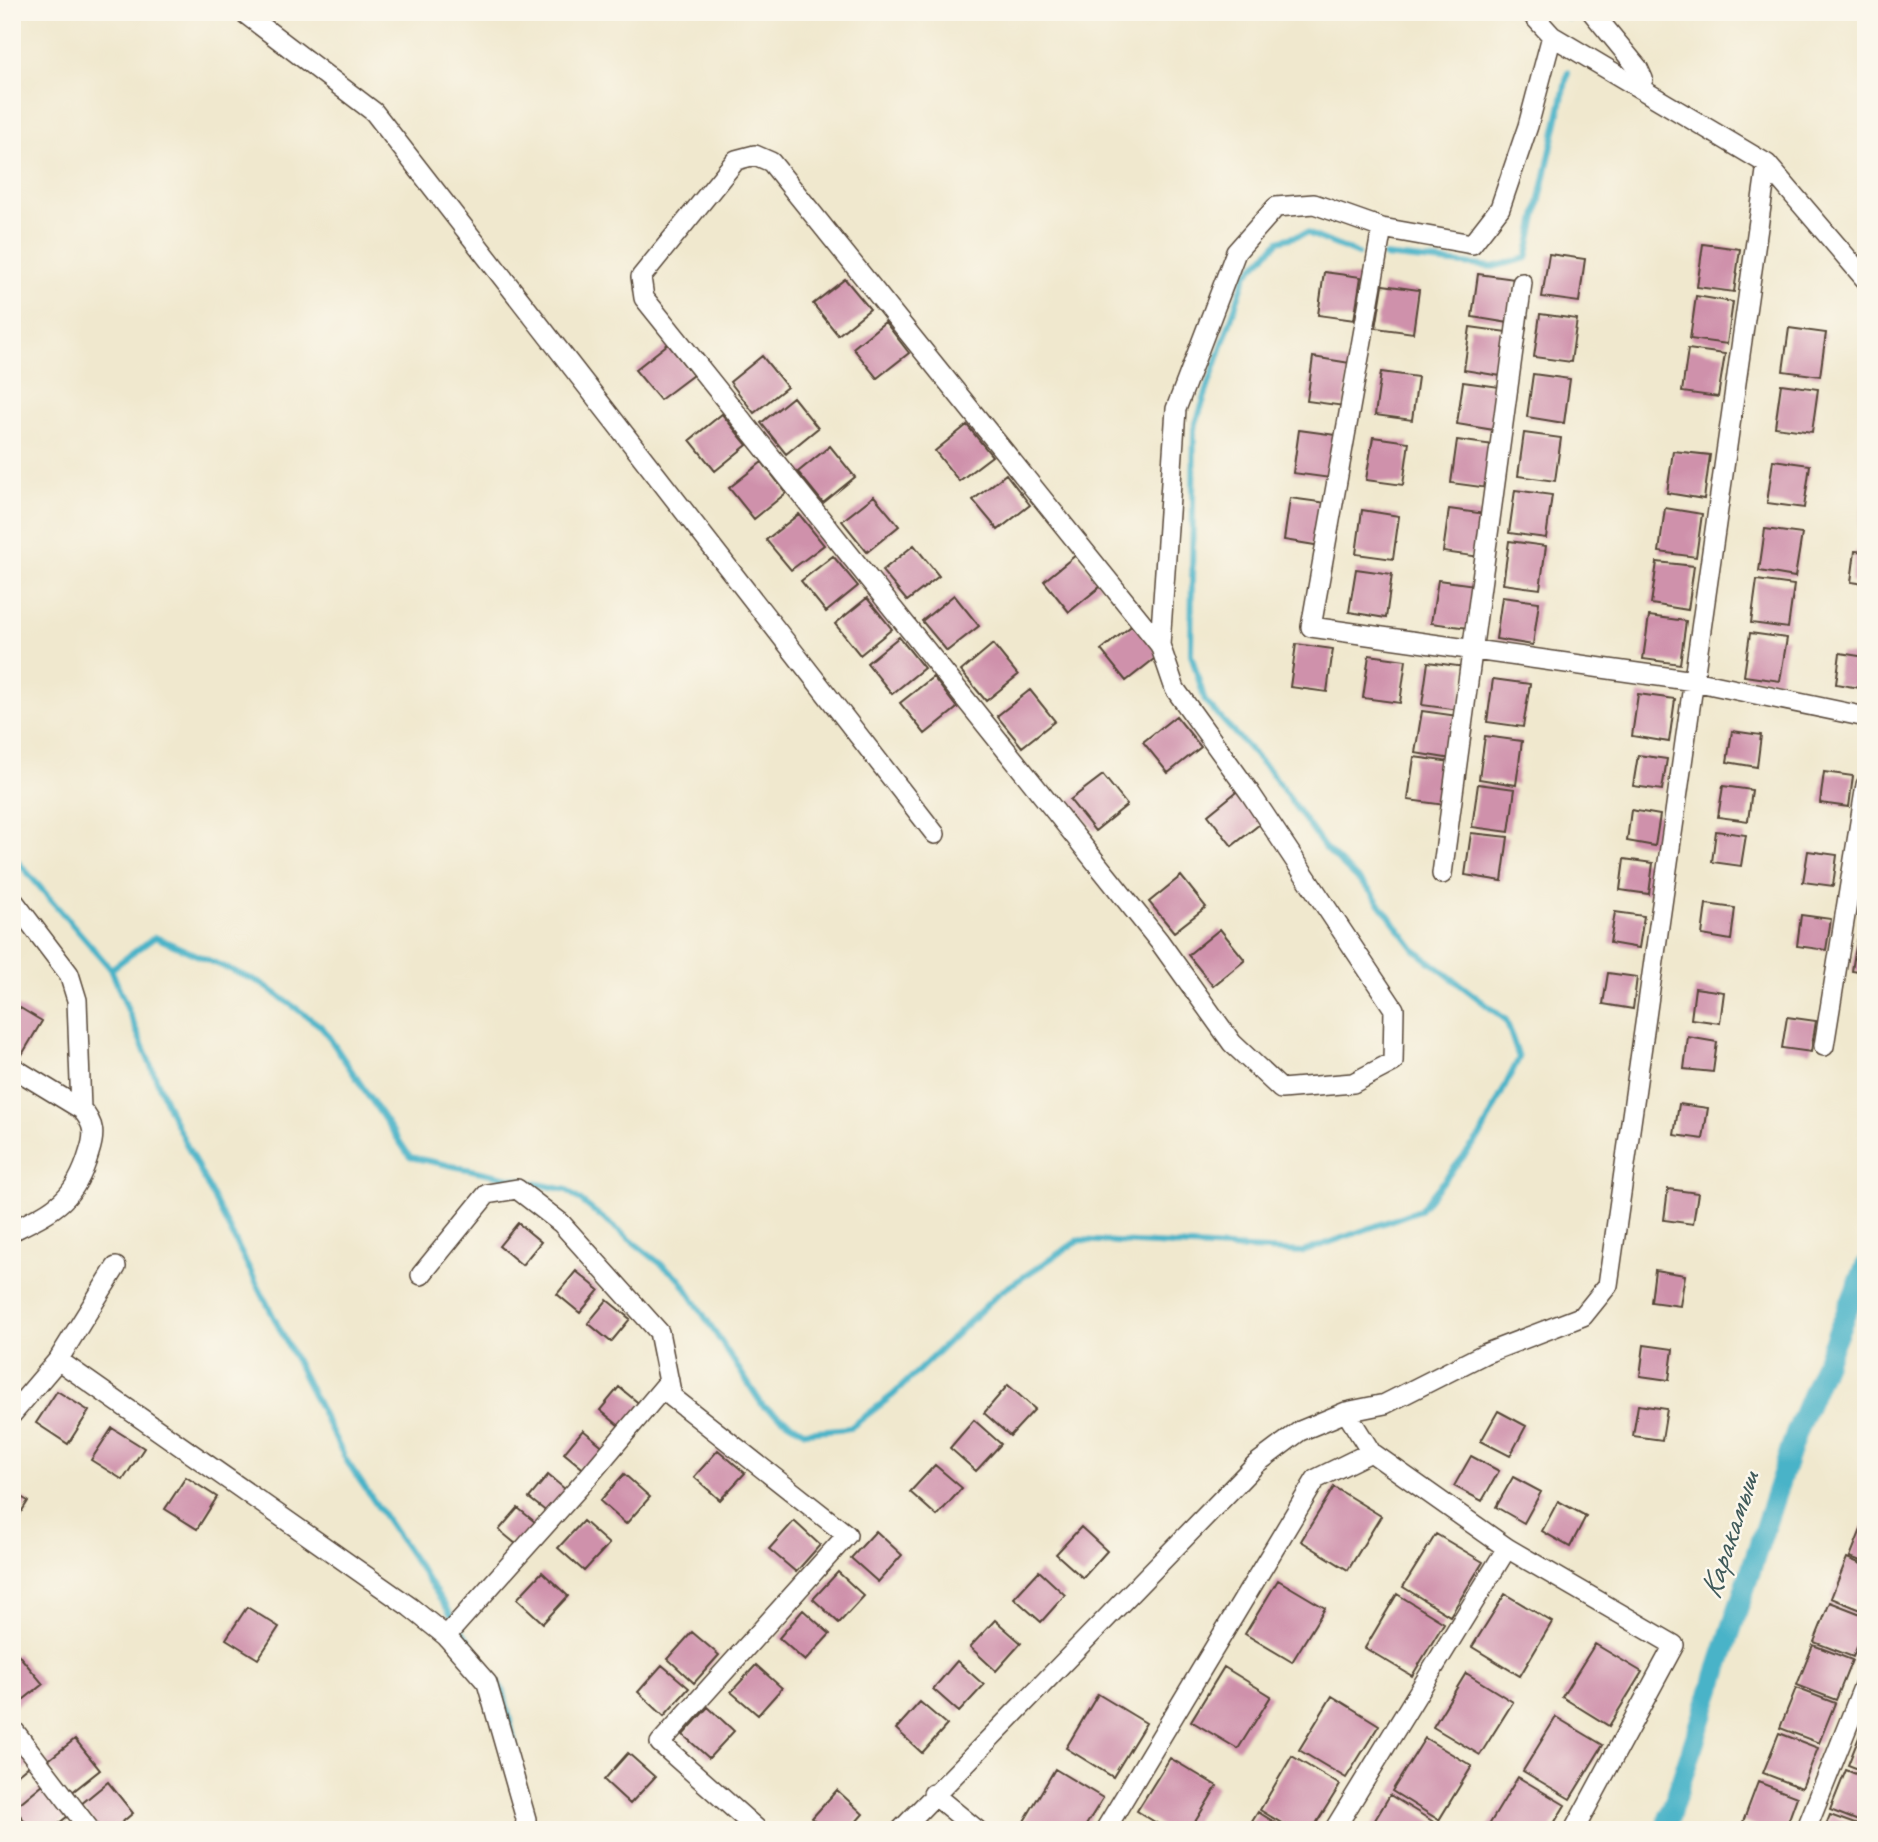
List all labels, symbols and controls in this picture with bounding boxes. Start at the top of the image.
water label: Каракамыш [1689,1463,1770,1604]

